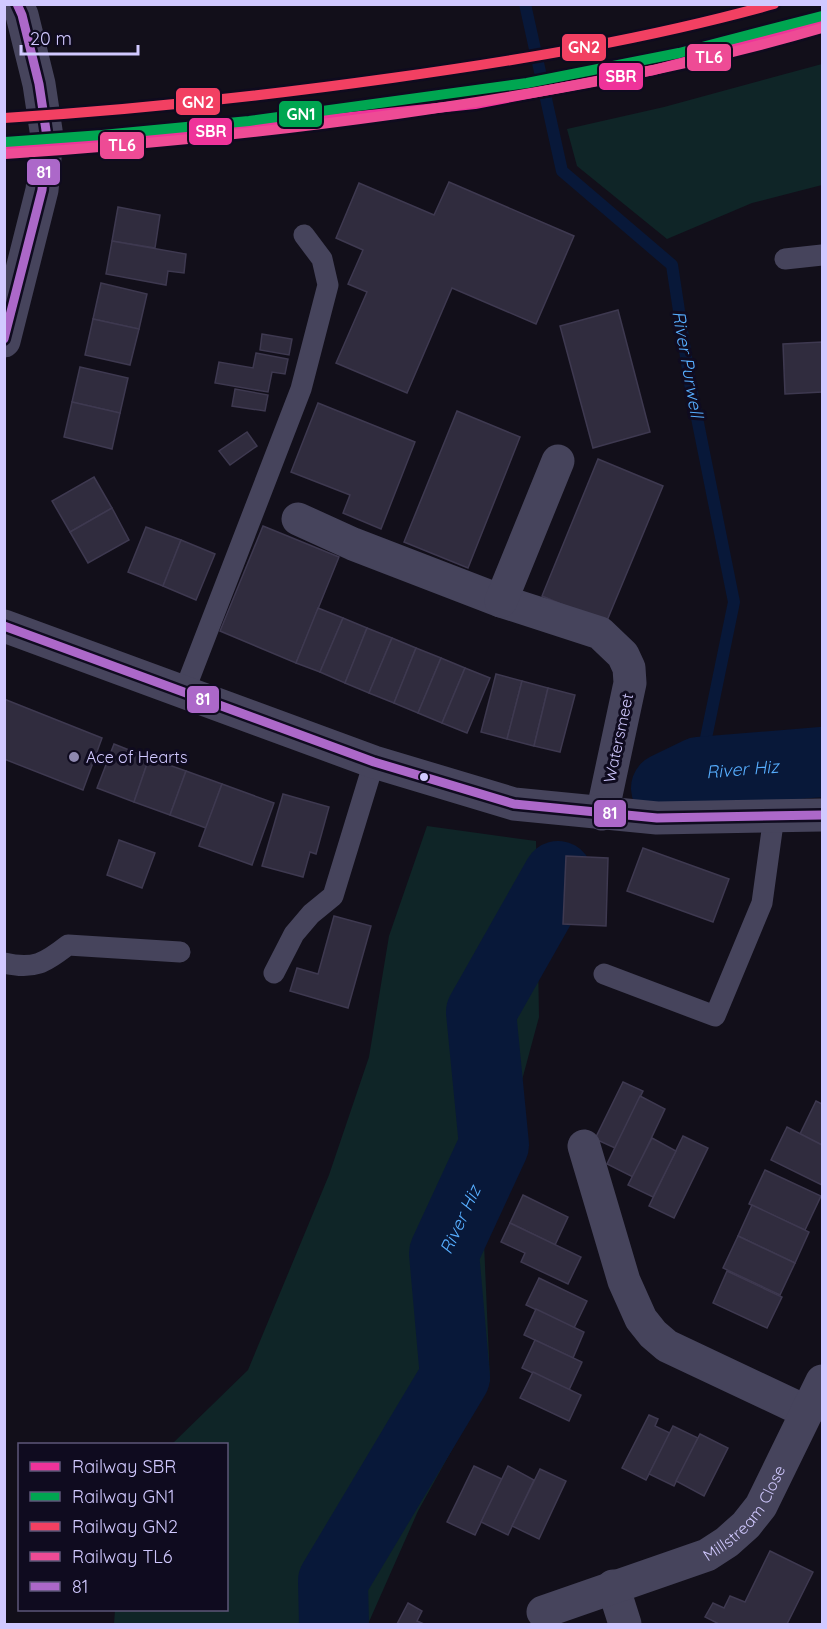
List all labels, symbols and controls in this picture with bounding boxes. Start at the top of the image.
scale bar [21,18,138,56]
text: 20 m [30,27,72,50]
line badge: GN2 [561,33,607,62]
text: GN2 [568,37,600,57]
line badge: TL6 [686,43,732,72]
text: TL6 [695,47,723,67]
line badge: SBR [598,62,644,91]
text: SBR [605,66,637,86]
line badge: GN2 [175,87,221,116]
text: GN2 [182,92,214,112]
line badge: GN1 [278,100,323,128]
text: GN1 [286,104,316,124]
line badge: SBR [188,117,233,146]
text: SBR [195,121,227,141]
line badge: TL6 [99,131,145,160]
text: TL6 [108,135,136,155]
line badge: 81 [26,158,61,186]
text: 81 [37,162,52,182]
water label: River Purwell [667,309,709,421]
line badge: 81 [186,685,220,714]
text: 81 [196,689,211,709]
street label: Watersmeet [599,691,637,785]
place label: Ace of Hearts [86,747,188,767]
marker: Ace of Hearts [67,750,81,764]
water label: River Hiz [705,754,782,783]
unlabelled marker [418,771,430,783]
line badge: 81 [593,799,627,828]
text: 81 [603,803,618,823]
water label: River Hiz [434,1180,486,1257]
legend [18,1443,228,1611]
text: Railway SBR [72,1455,176,1478]
street label: Millstream Close [699,1462,789,1565]
text: Railway GN1 [72,1485,175,1508]
text: Railway GN2 [72,1515,178,1538]
text: Railway TL6 [72,1545,173,1568]
text: 81 [72,1575,88,1598]

